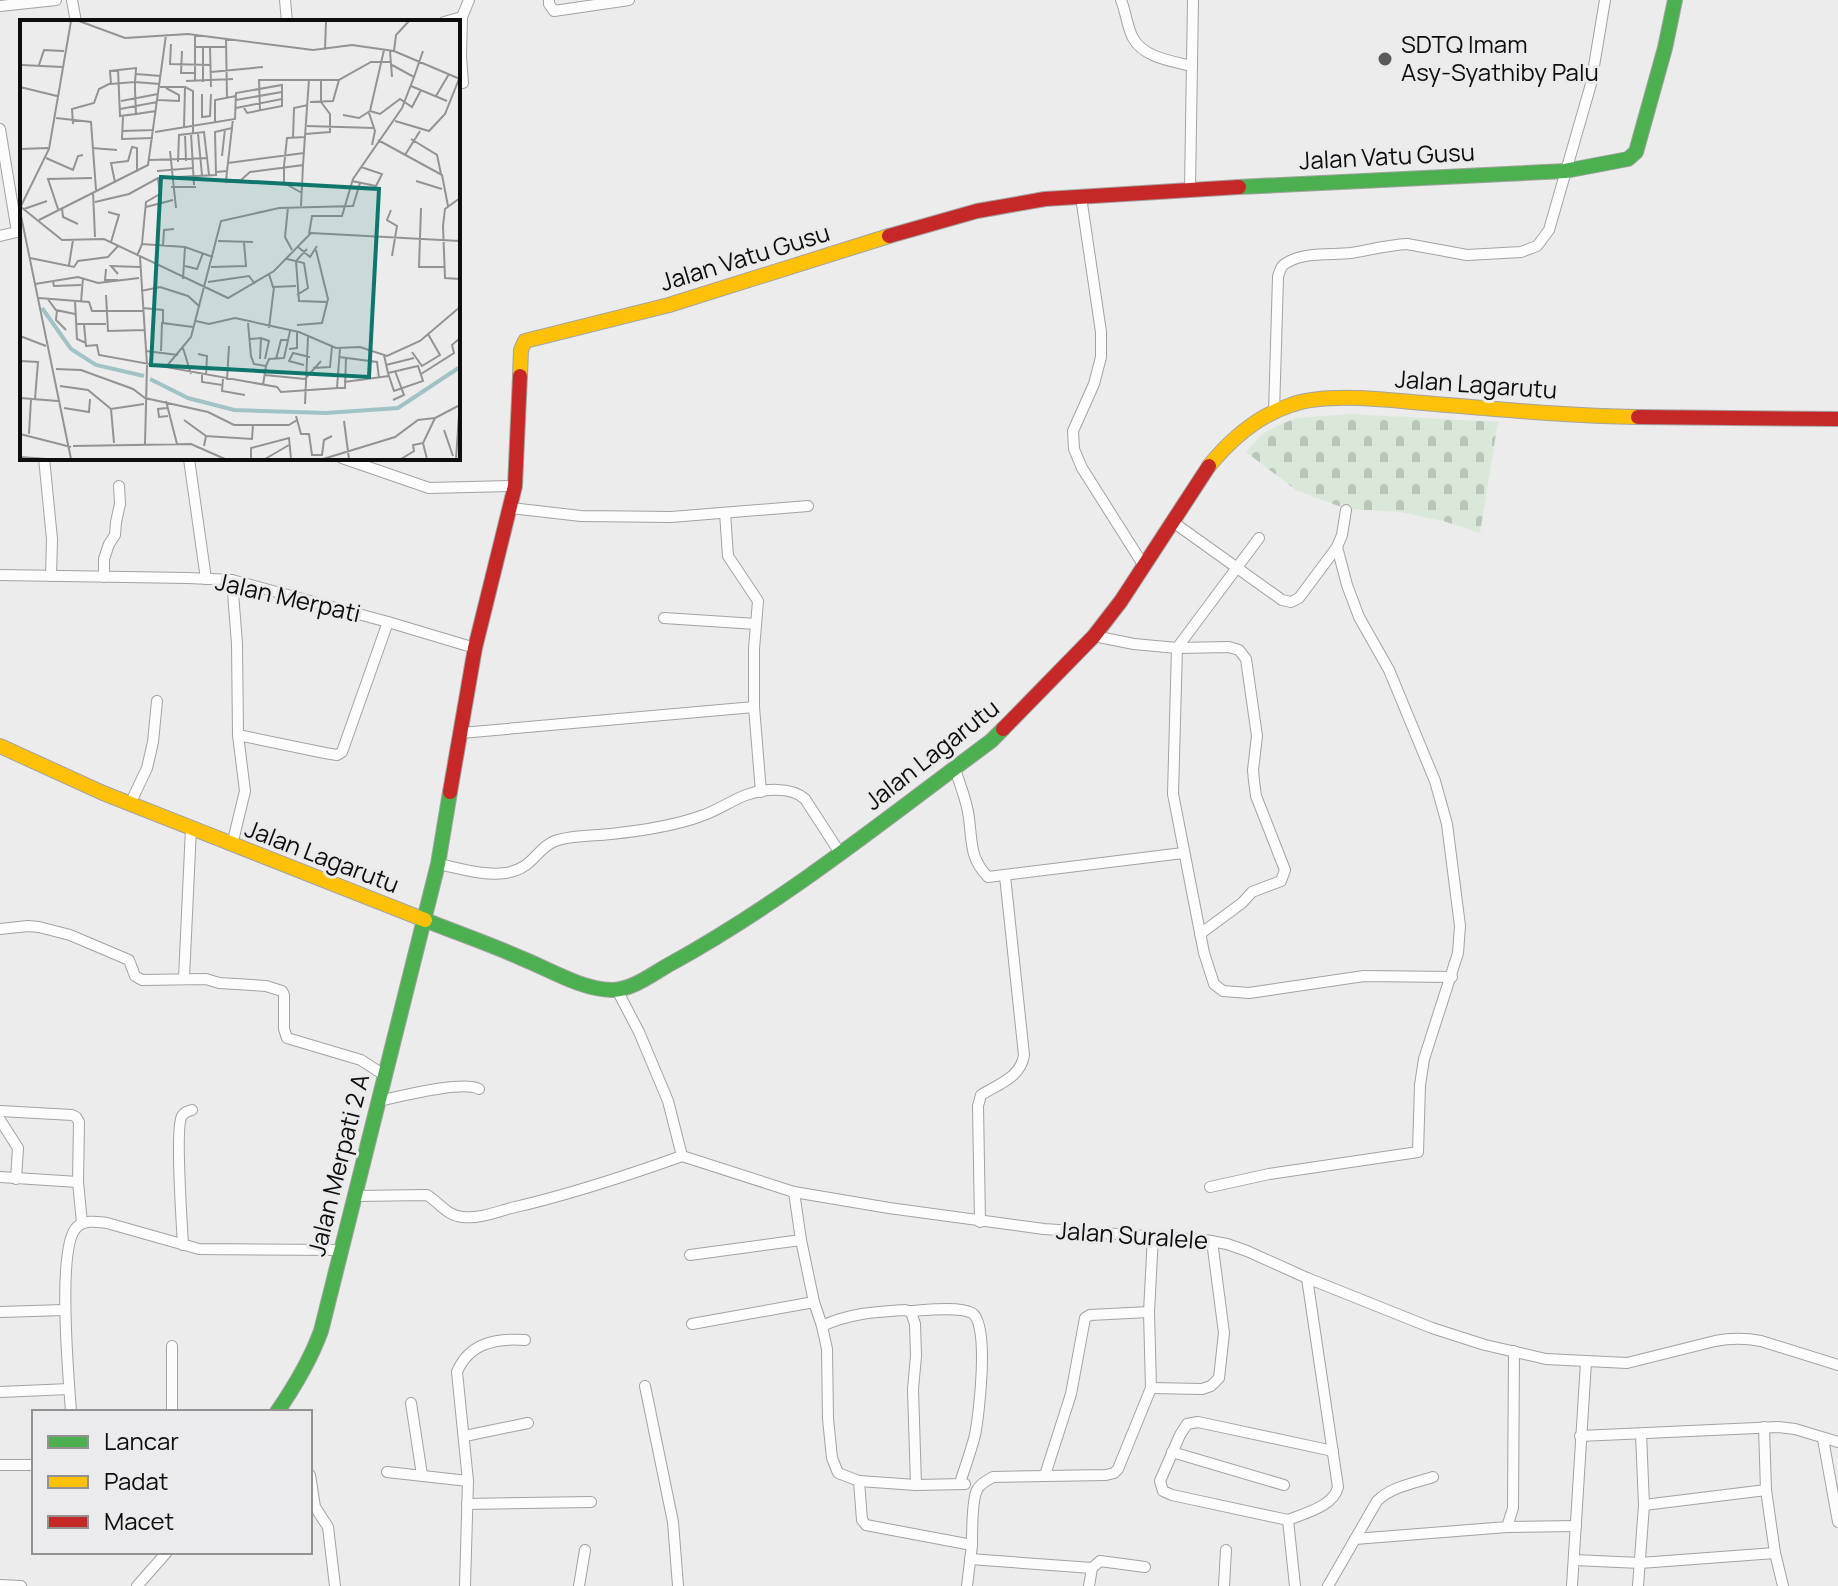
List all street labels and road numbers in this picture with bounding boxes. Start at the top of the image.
street label: Jalan Vatu Gusu [1298,134,1476,177]
street label: Jalan Vatu Gusu [656,215,833,298]
street label: Jalan Lagarutu [1394,361,1558,406]
street label: Jalan Merpati [212,564,364,629]
street label: Jalan Lagarutu [857,691,1005,817]
street label: Jalan Lagarutu [241,811,404,900]
street label: Jalan Merpati 2 A [299,1070,376,1259]
street label: Jalan Suralele [1055,1213,1209,1256]

